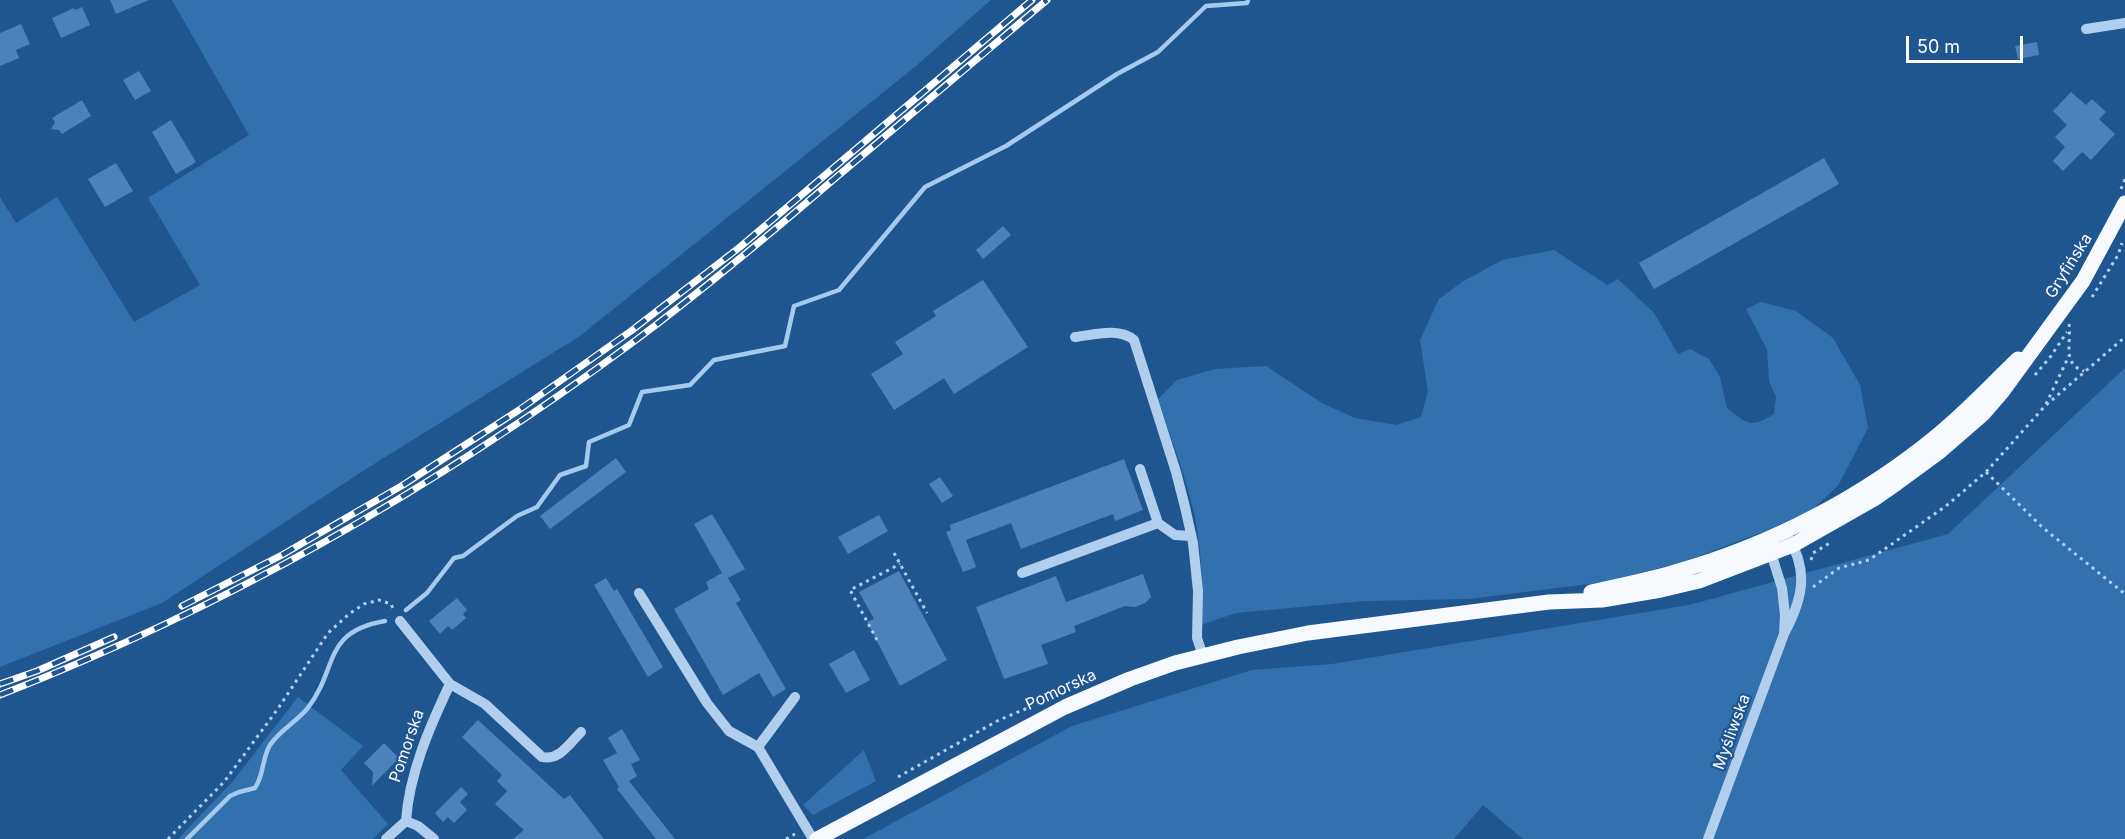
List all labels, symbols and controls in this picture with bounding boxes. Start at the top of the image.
scale bar [1909,24,2026,62]
text: 50 m [1917,36,1960,57]
street label: Gryfińska [2042,230,2096,302]
street label: Pomorska [1023,665,1099,715]
street label: Myśliwska [1709,692,1755,772]
street label: Pomorska [386,707,428,785]

